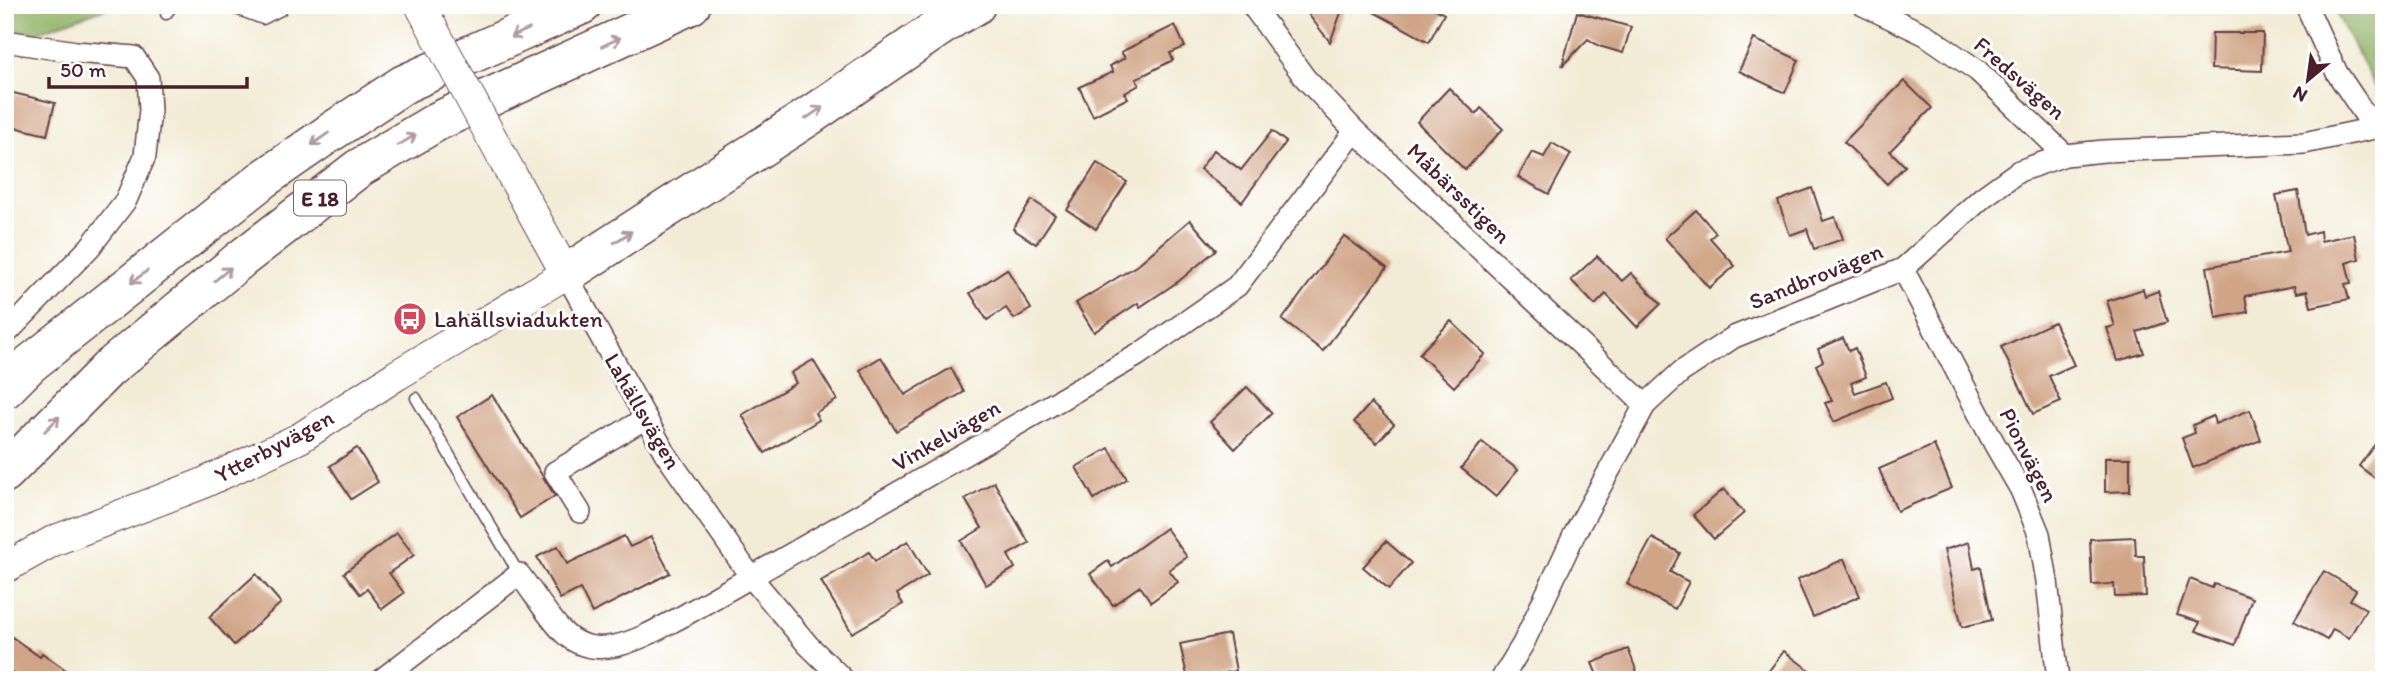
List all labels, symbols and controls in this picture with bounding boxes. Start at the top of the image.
one-way arrow [510,27,531,40]
street label: Fredsvägen [1968,31,2072,125]
one-way arrow [600,35,622,48]
scale bar [49,46,247,90]
north arrow [2274,46,2344,116]
text: 50 m [60,57,107,82]
text: N [2289,81,2311,108]
one-way arrow [804,106,823,120]
one-way arrow [311,132,330,146]
one-way arrow [396,133,416,147]
street label: Måbärsstigen [1401,137,1517,249]
road number: E 18 [294,180,346,216]
one-way arrow [613,229,632,244]
street label: Sandbrovägen [1745,237,1887,315]
one-way arrow [214,266,232,282]
one-way arrow [130,270,149,285]
bus stop icon: Lahällsviadukten [391,300,429,338]
place label: Lahällsviadukten [434,305,603,333]
street label: Lahällsvägen [598,348,688,474]
street label: Vinkelvägen [887,393,1005,477]
street label: Ytterbyvägen [210,403,338,489]
street label: Pionvägen [1993,403,2065,507]
one-way arrow [44,416,61,433]

